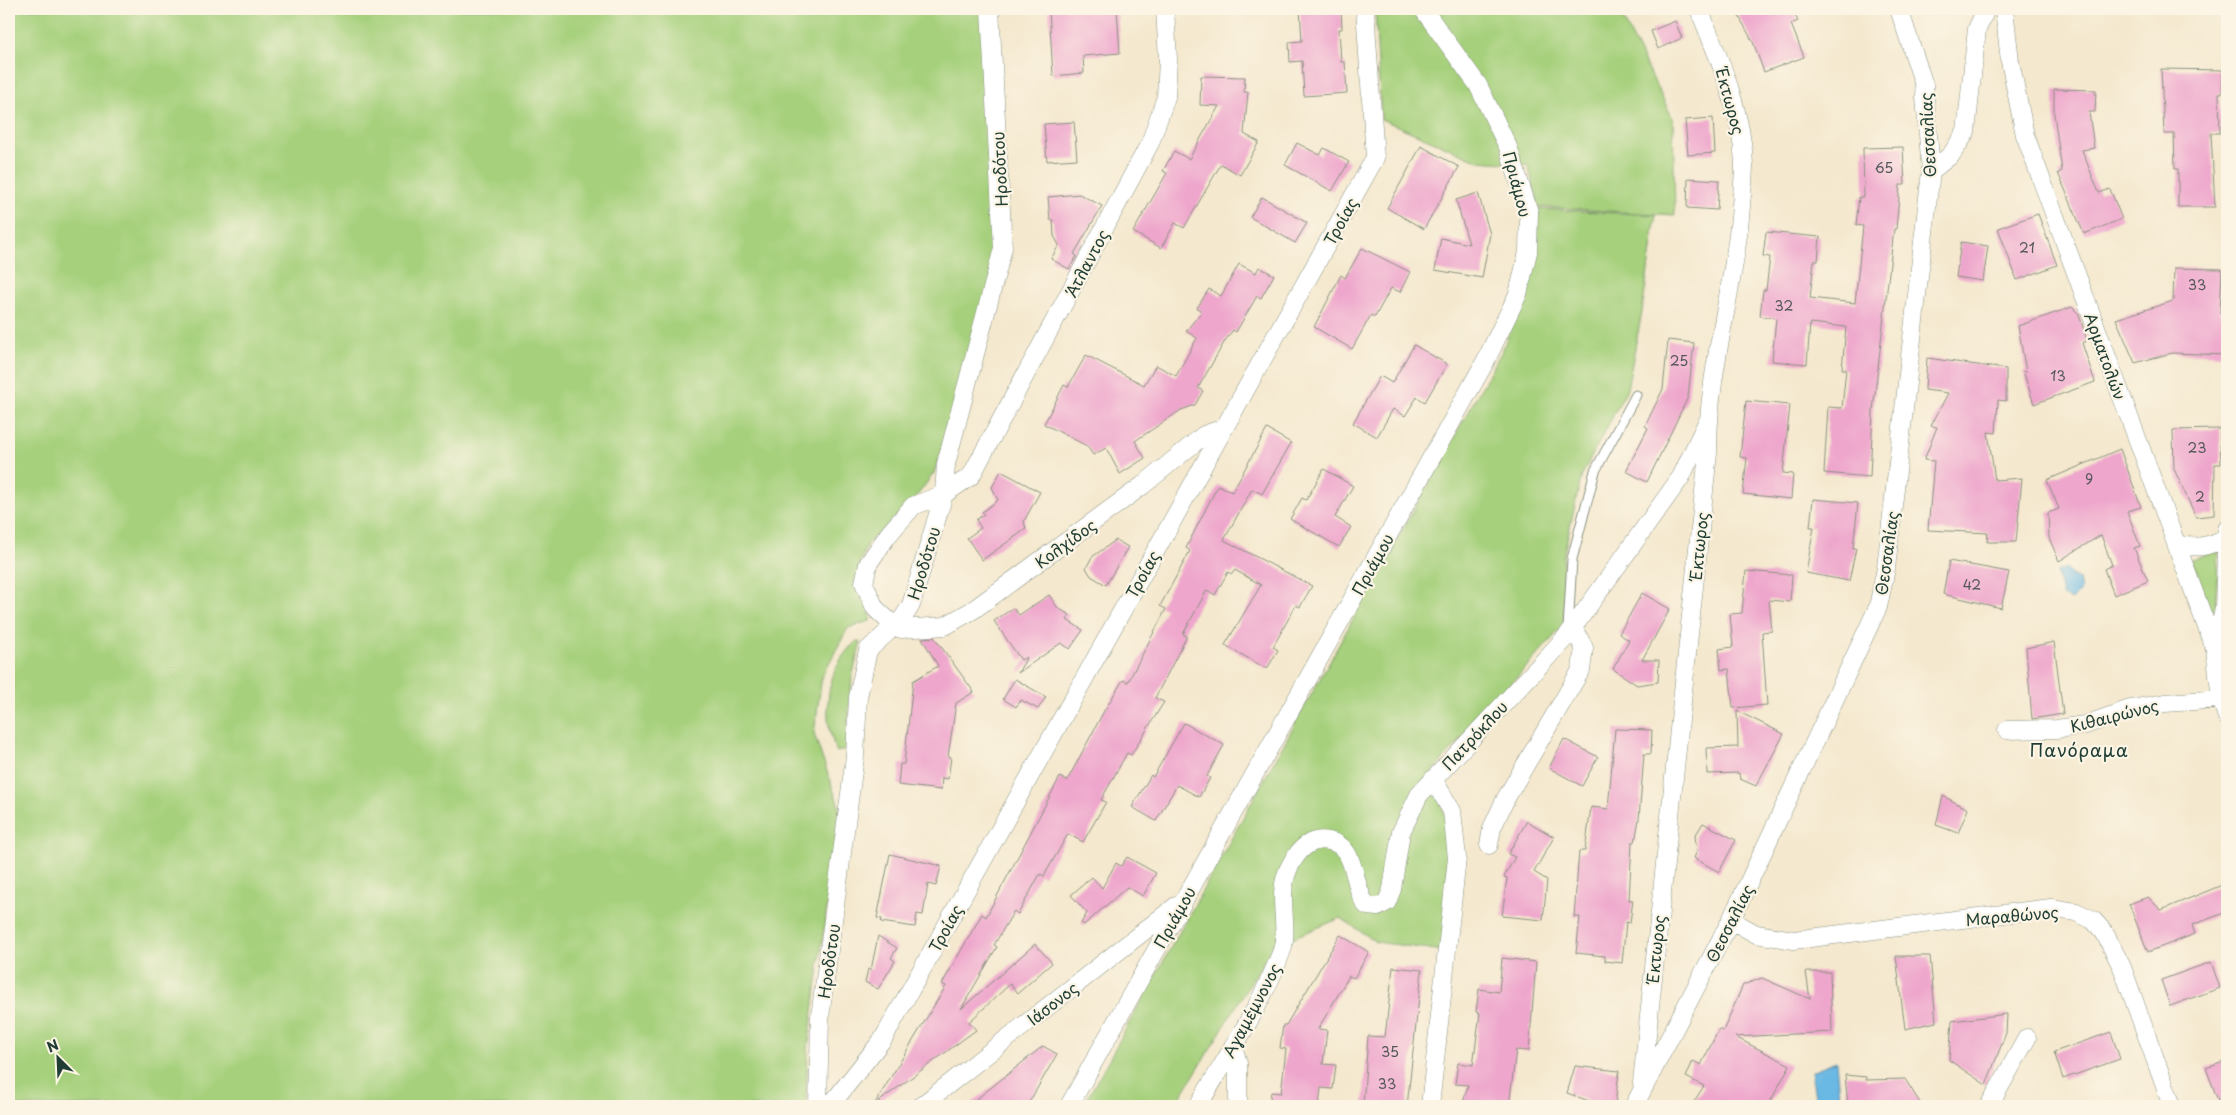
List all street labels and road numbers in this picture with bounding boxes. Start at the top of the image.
street label: Έκτωρος [1710,63,1751,137]
street label: Θεσσαλίας [1913,92,1941,178]
street label: Ηροδότου [985,131,1013,207]
street label: Πριάμου [1498,148,1538,220]
street label: Τροίας [1317,193,1363,249]
street label: Άτλαντος [1058,225,1114,301]
street label: Αρματολών [2079,309,2133,403]
street label: Θεσσαλίας [1868,509,1904,597]
street label: Έκτωρος [1682,511,1713,583]
street label: Κολχίδος [1029,513,1101,573]
street label: Ηροδότου [901,524,945,602]
street label: Πριάμου [1345,529,1399,599]
street label: Τροίας [1119,546,1165,602]
street label: Κιθαιρώνος [2067,692,2161,738]
street label: Πατρόκλου [1435,695,1513,775]
street label: Θεσσαλίας [1699,880,1759,966]
street label: Πριάμου [1147,882,1201,952]
street label: Μαραθώνος [1965,899,2059,931]
street label: Τροίας [922,900,968,956]
street label: Έκτωρος [1639,914,1670,986]
street label: Ηροδότου [811,922,845,1000]
street label: Αγαμέμνονος [1216,958,1286,1062]
street label: Ιάσονος [1022,976,1082,1030]

